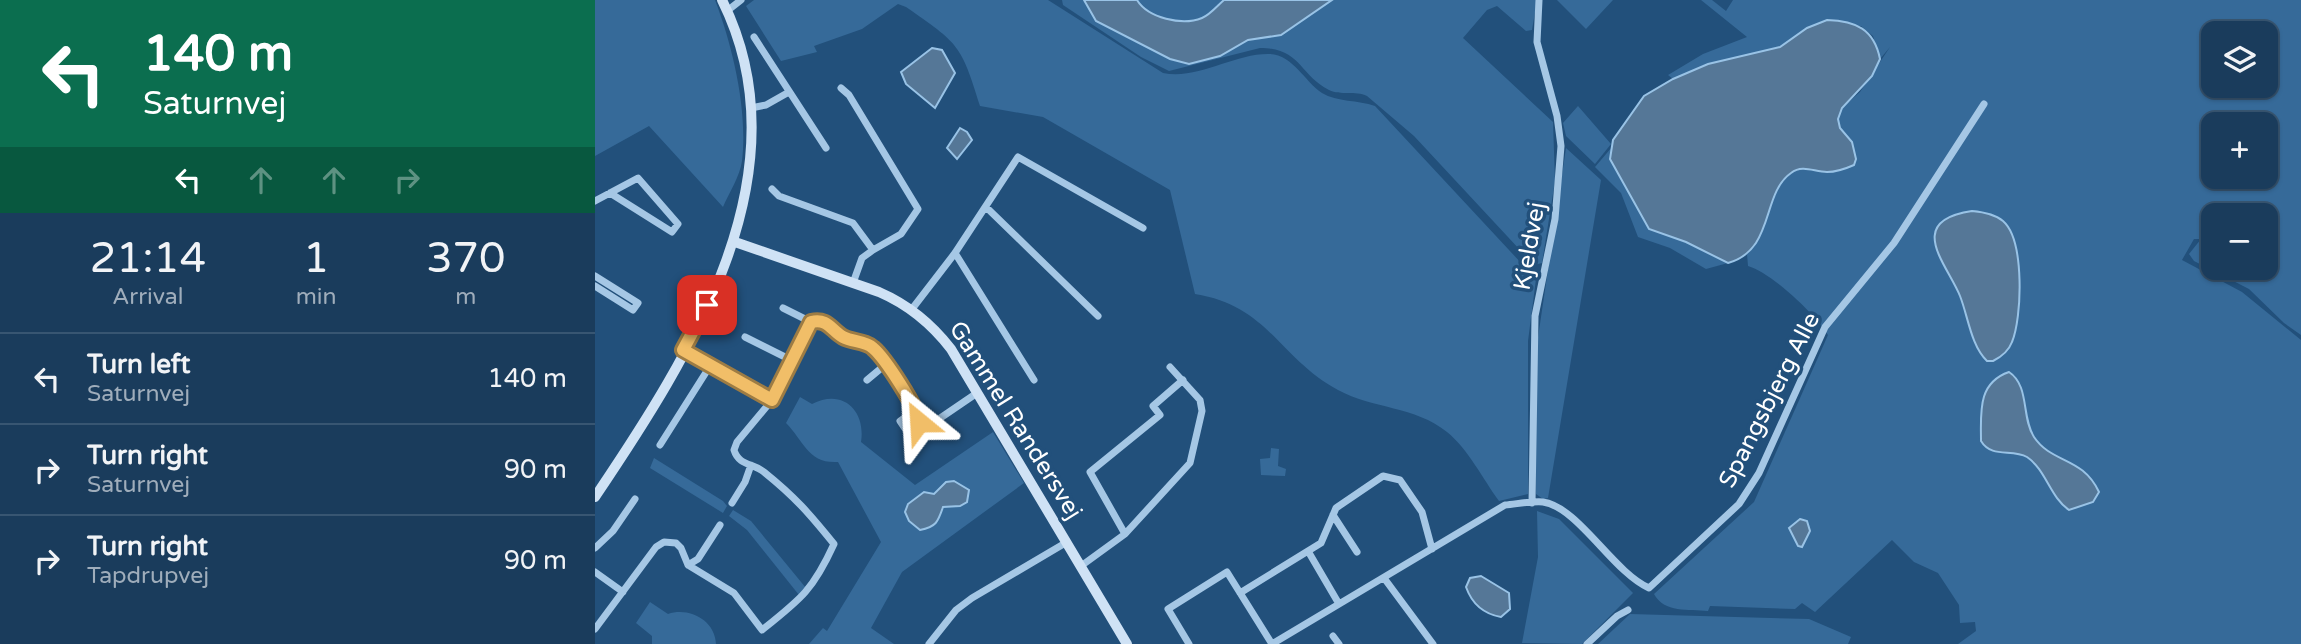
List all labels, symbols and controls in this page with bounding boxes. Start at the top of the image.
map controls [2201,21,2278,280]
button: layers [2201,21,2278,98]
text: 140 m [143,25,293,84]
icon: left [28,28,119,119]
text: Saturnvej [143,85,286,123]
button: + [2201,112,2278,189]
icon: left [169,161,207,199]
icon: ahead [242,161,280,199]
icon: ahead [315,161,353,199]
icon: right [388,161,426,199]
street label: Kjeldvej [1507,200,1552,292]
button: − [2201,203,2278,280]
text: 21:14 [90,233,206,284]
text: 1 [303,233,329,284]
text: 370 [426,233,505,284]
pin [677,275,737,335]
text: Arrival [112,283,183,311]
text: min [296,283,337,311]
text: m [455,283,476,311]
icon: arrive [688,286,726,324]
street label: Spangsbjerg Alle [1713,308,1826,493]
street label: Gammel Randersvej [943,316,1088,525]
text: Turn left [87,349,190,380]
icon: left [28,360,66,398]
text: 140 m [487,363,567,394]
text: Saturnvej [87,380,190,408]
position arrow [882,385,956,459]
text: Turn right [87,440,208,471]
icon: right [28,451,66,489]
text: 90 m [504,454,567,485]
text: Saturnvej [87,471,190,499]
text: Turn right [87,531,208,562]
icon: right [28,542,66,580]
text: 90 m [504,545,567,576]
text: Tapdrupvej [87,562,209,590]

